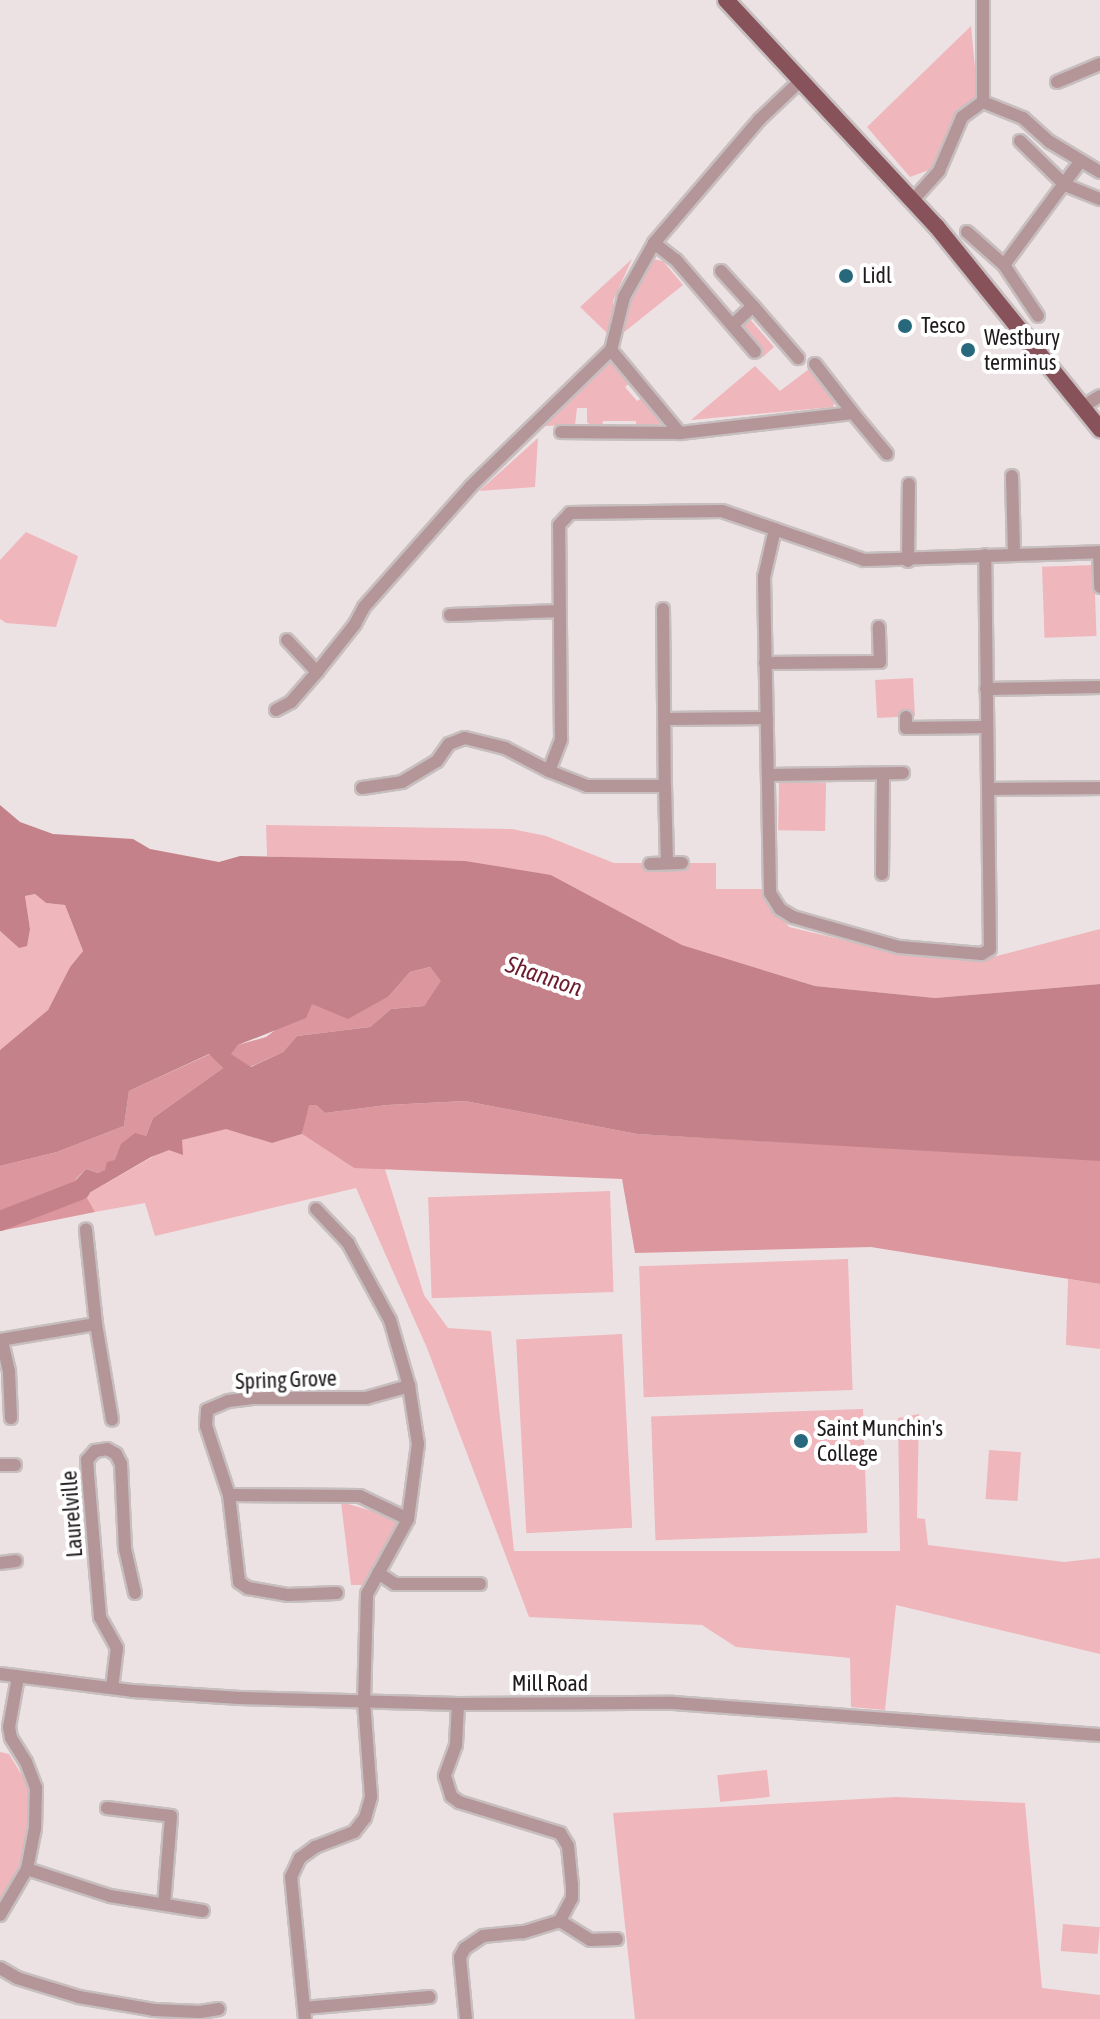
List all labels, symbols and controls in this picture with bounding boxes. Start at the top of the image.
place label: Lidl [862,263,892,289]
marker: Lidl [837,267,855,285]
place label: Tesco [921,313,966,339]
marker: Tesco [896,317,914,335]
place label: Westbury terminus [984,324,1060,376]
marker: Westbury terminus [959,341,977,359]
water label: Shannon [502,950,586,1002]
street label: Spring Grove [235,1365,337,1395]
place label: Saint Munchin's College [817,1415,943,1466]
marker: Saint Munchin's College [792,1432,810,1450]
street label: Laurelville [56,1470,88,1558]
street label: Mill Road [512,1671,588,1697]

